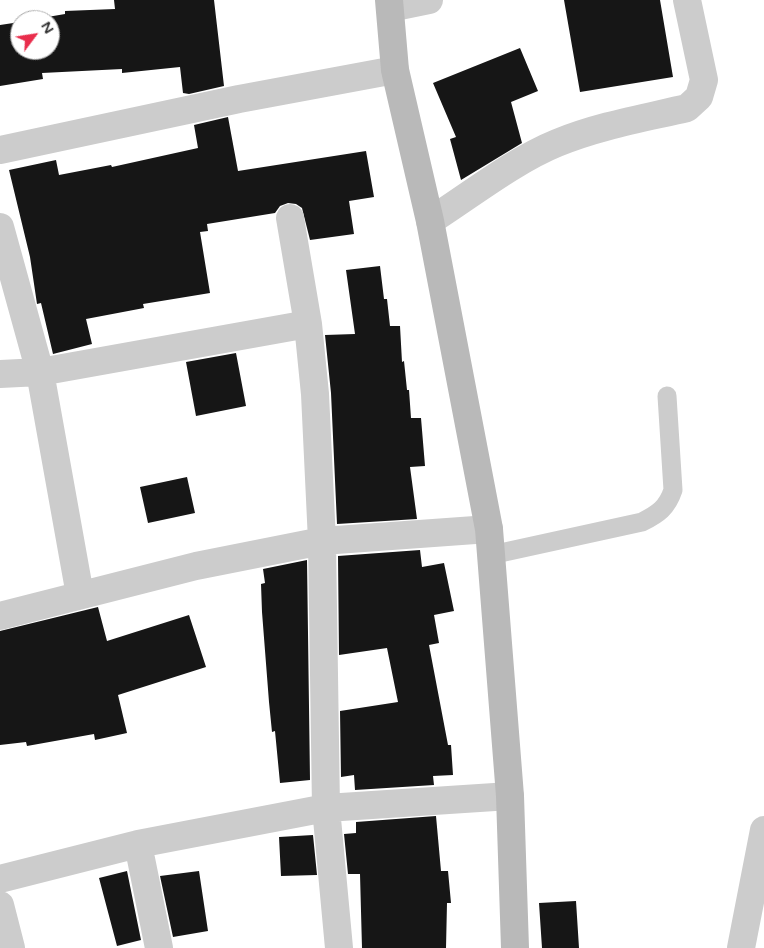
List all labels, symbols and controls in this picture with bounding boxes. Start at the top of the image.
north arrow [10,10,60,60]
text: N [37,18,58,37]

